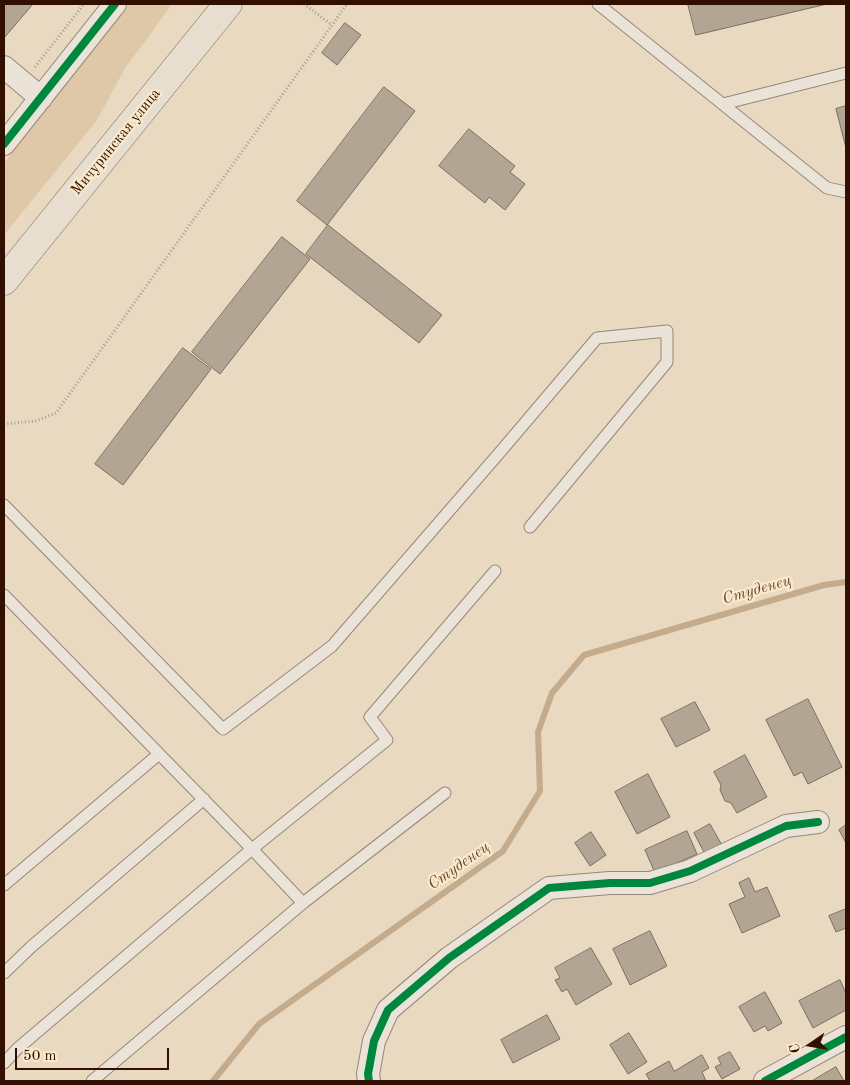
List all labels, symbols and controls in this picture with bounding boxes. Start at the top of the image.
street label: Мичуринская улица [67,85,165,199]
water label: Студенец [720,571,794,609]
water label: Студенец [424,838,494,894]
north arrow [785,1020,835,1070]
scale bar [18,1038,171,1070]
text: С [788,1042,803,1054]
text: 50 m [23,1049,57,1064]

